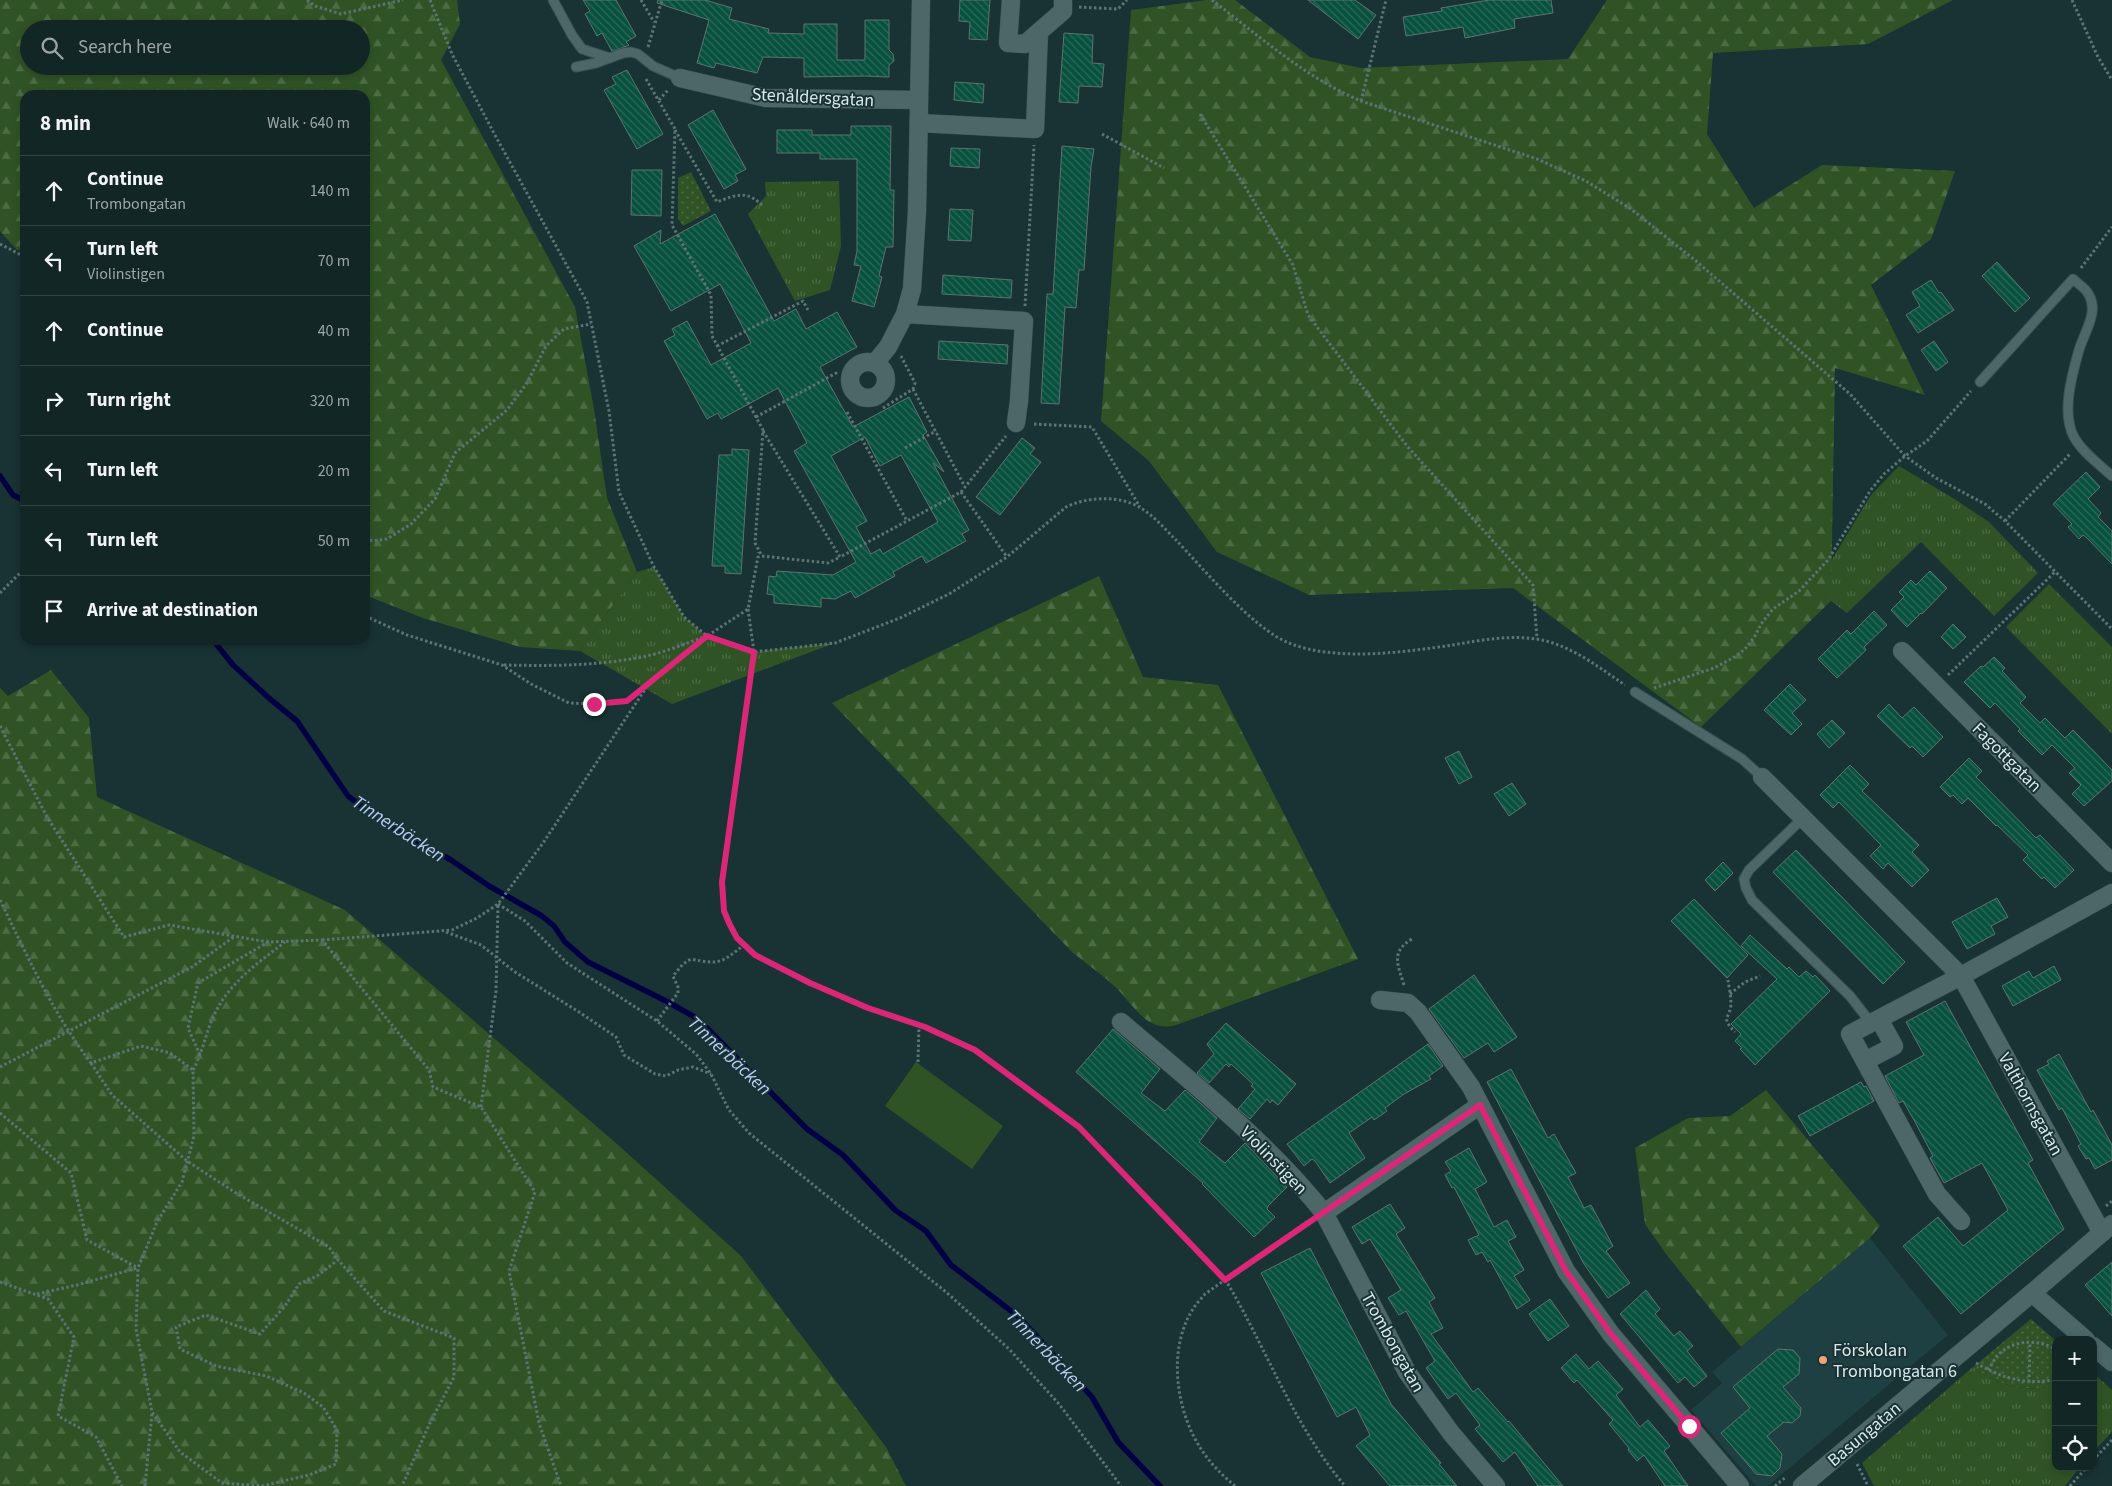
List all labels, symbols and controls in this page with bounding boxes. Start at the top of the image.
search box [20,20,370,75]
icon: search [38,34,66,62]
text: Search here [78,34,172,61]
street label: Stenåldersgatan [751,82,875,113]
text: 8 min [40,108,91,138]
text: Walk · 640 m [267,112,350,134]
text: Continue [87,166,164,193]
icon: ahead [40,177,68,205]
text: 140 m [310,180,350,202]
text: Trombongatan [87,193,186,215]
text: Turn left [87,236,158,263]
icon: left [40,247,68,275]
text: 70 m [318,250,350,272]
text: Violinstigen [87,263,165,285]
icon: ahead [40,317,68,345]
text: Continue [87,317,164,344]
text: 40 m [318,320,350,342]
icon: right [40,387,68,415]
text: Turn right [87,387,171,414]
text: 320 m [310,390,350,412]
icon: left [40,457,68,485]
text: Turn left [87,457,158,484]
text: 20 m [318,460,350,482]
icon: left [40,527,68,555]
text: Turn left [87,527,158,554]
text: 50 m [318,530,350,552]
icon: arrive [40,597,68,625]
text: Arrive at destination [87,597,258,624]
route end [583,693,606,716]
street label: Fagottgatan [1966,717,2047,798]
water label: Tinnerbäcken [346,789,450,870]
water label: Tinnerbäcken [681,1010,777,1102]
street label: Valthornsgatan [1992,1048,2069,1160]
street label: Violinstigen [1234,1120,1313,1201]
street label: Trombongatan [1355,1287,1430,1397]
water label: Tinnerbäcken [999,1303,1093,1399]
map controls [2052,1336,2097,1471]
button: + [2052,1336,2097,1381]
place label: Förskolan Trombongatan 6 [1833,1338,1957,1384]
marker: Förskolan Trombongatan 6 [1817,1354,1829,1366]
button: − [2052,1381,2097,1426]
street label: Basungatan [1822,1396,1906,1473]
route start [1678,1415,1701,1438]
button: locate [2052,1426,2097,1471]

